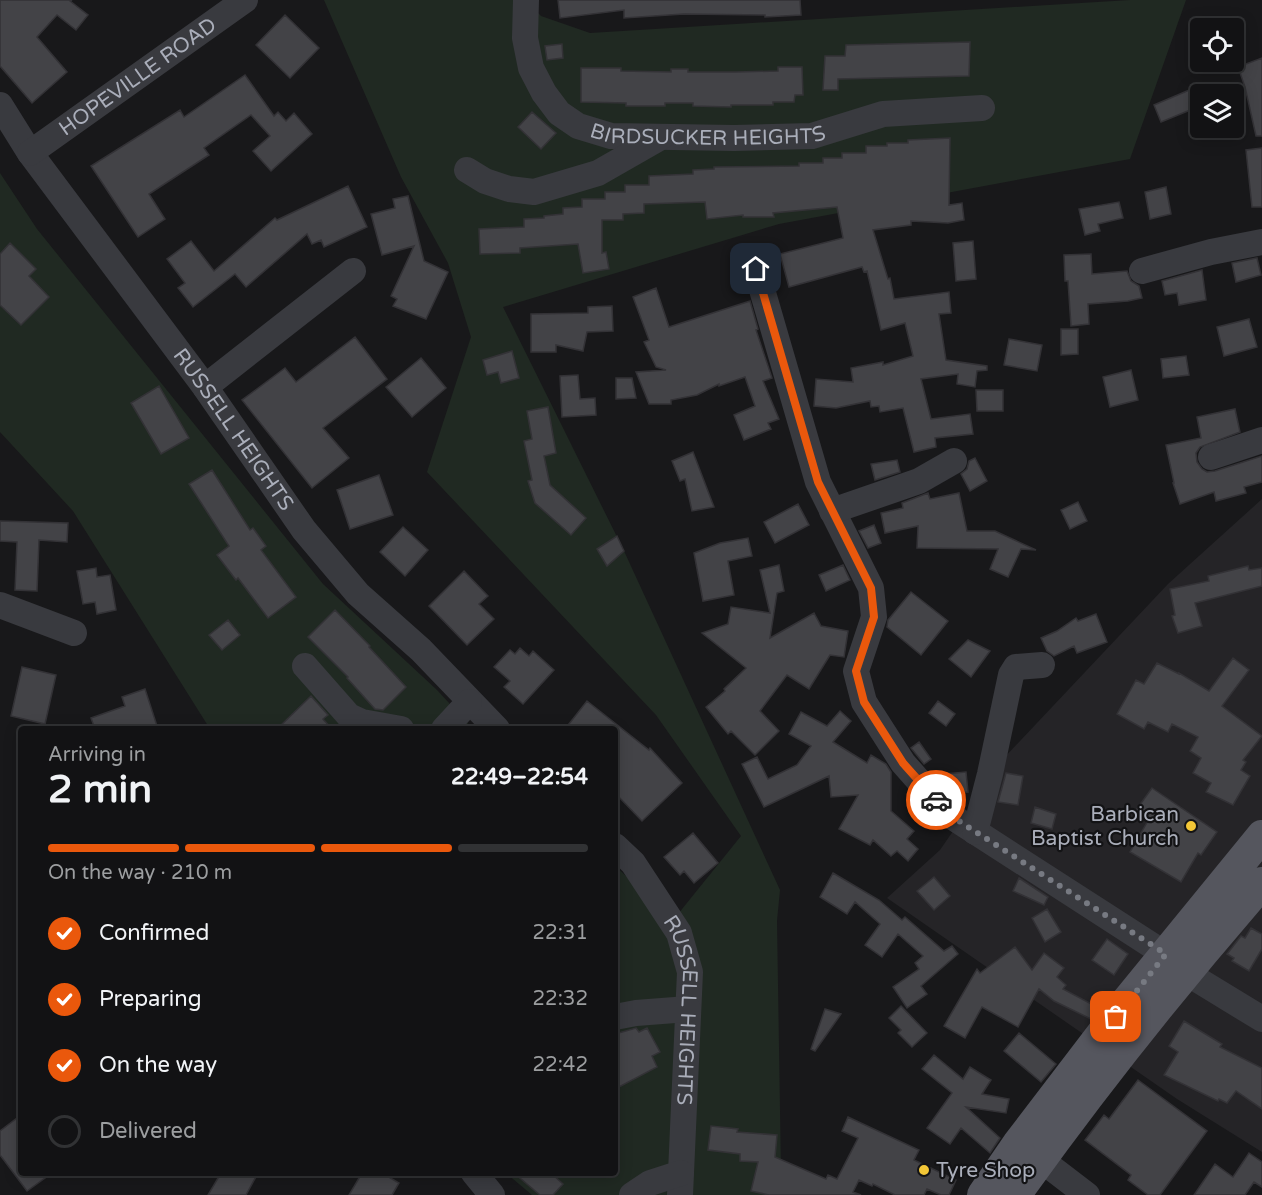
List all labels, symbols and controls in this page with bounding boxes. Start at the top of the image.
street label: HOPEVILLE ROAD [54,12,221,141]
map controls [1190,18,1244,138]
button: locate [1190,18,1244,72]
button: layers [1190,84,1244,138]
street label: BIRDSUCKER HEIGHTS [587,118,829,151]
pin [730,243,781,294]
icon: home [739,252,772,285]
street label: RUSSELL HEIGHTS [168,343,299,515]
text: Arriving in [48,743,146,767]
text: 22:49–22:54 [451,764,588,790]
text: 2 min [48,766,152,813]
courier [906,770,966,830]
icon: car [920,784,953,817]
place label: Barbican Baptist Church [1031,802,1179,851]
marker: Barbican Baptist Church [1184,819,1198,833]
text: On the way · 210 m [48,861,232,885]
street label: RUSSELL HEIGHTS [658,910,703,1106]
icon: check [48,917,81,950]
text: Confirmed [99,920,209,946]
text: 22:31 [533,921,588,945]
icon: check [48,983,81,1016]
text: Preparing [99,986,202,1012]
text: 22:32 [533,987,588,1011]
pin [1090,991,1141,1042]
icon: bag [1099,1000,1132,1033]
icon: check [48,1049,81,1082]
text: On the way [99,1052,217,1078]
text: 22:42 [533,1053,588,1077]
text: Delivered [99,1118,197,1144]
place label: Tyre Shop [936,1158,1035,1183]
marker: Tyre Shop [917,1163,931,1177]

